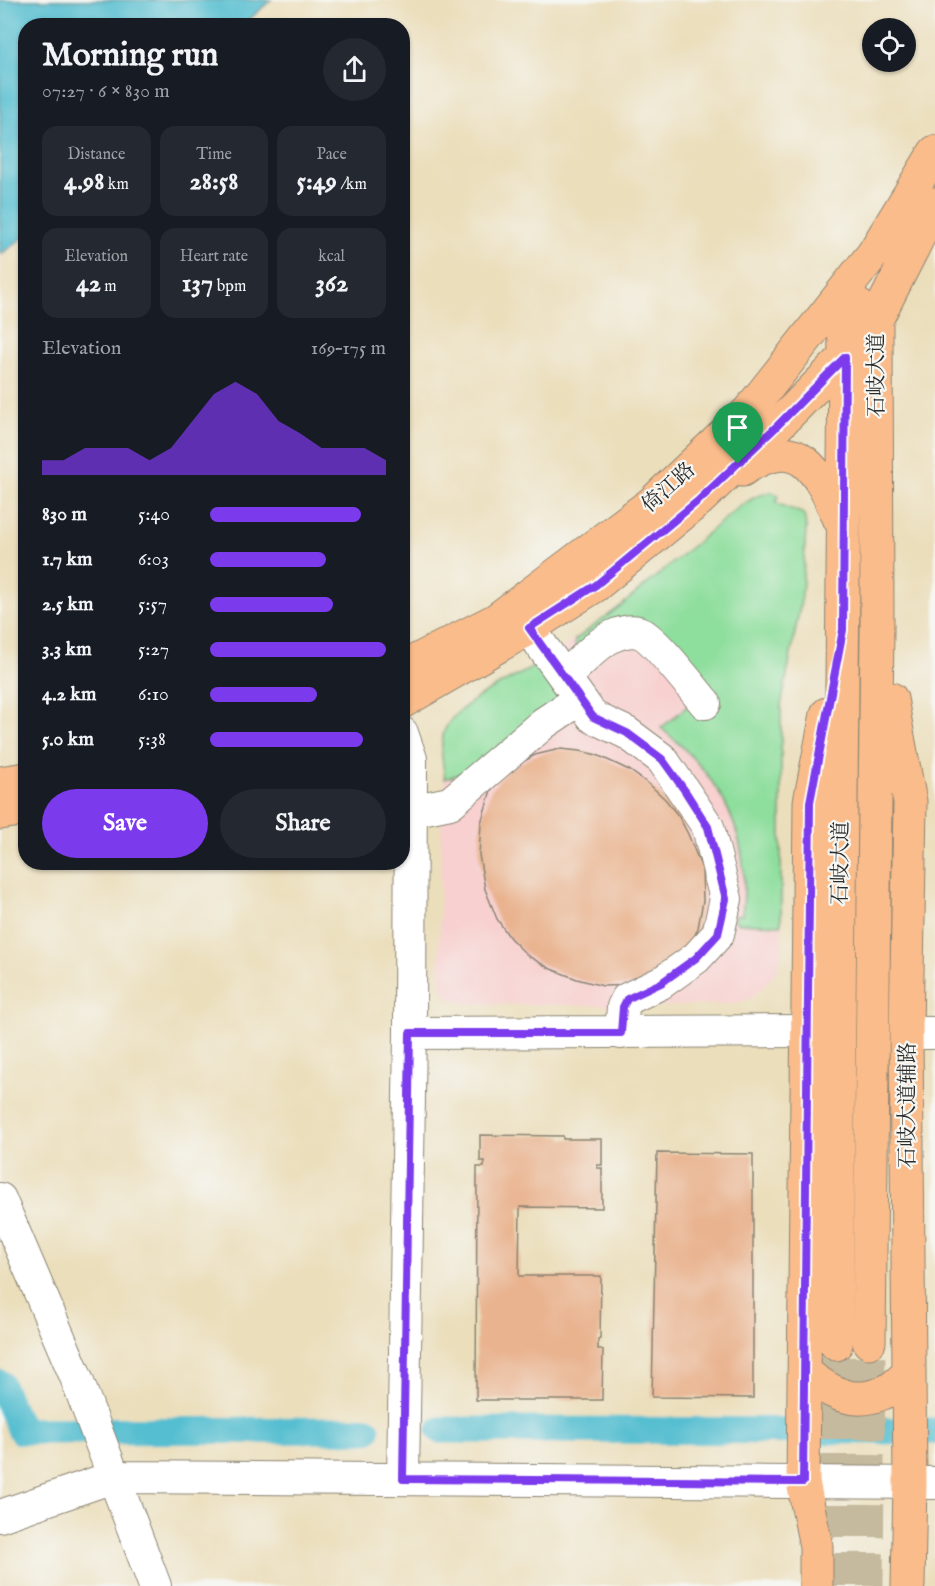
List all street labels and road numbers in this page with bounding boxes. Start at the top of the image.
street label: 石岐大道 [864,333,891,417]
street label: 倚江路 [637,457,701,519]
street label: 石岐大道 [827,821,856,905]
street label: 石岐大道辅路 [895,1042,922,1168]

